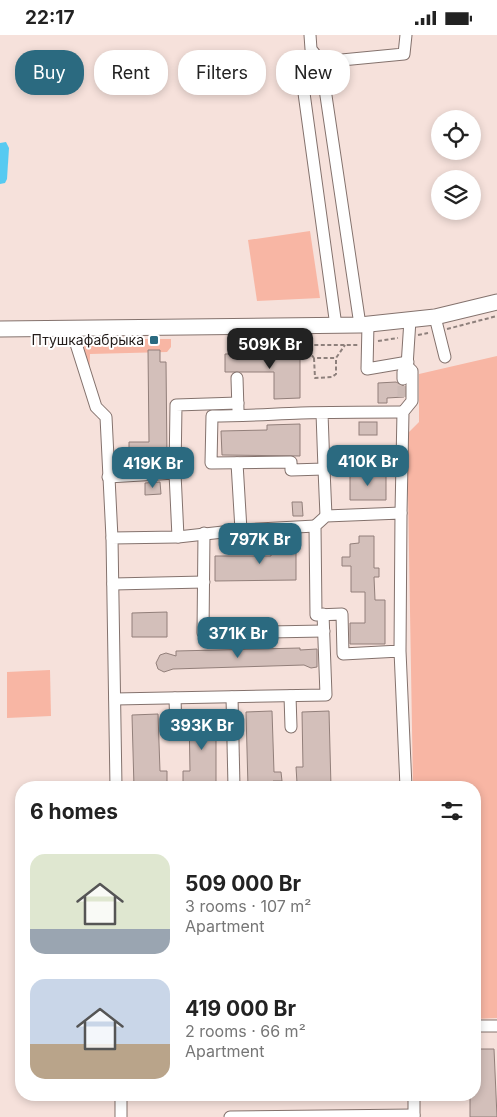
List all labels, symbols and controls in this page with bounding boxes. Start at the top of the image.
text: 22:17 [25,6,75,29]
chip: Buy [15,50,84,95]
chip: Rent [94,50,168,95]
chip: Filters [178,50,266,95]
chip: New [276,50,350,95]
map controls [431,110,481,220]
button: locate [431,110,481,160]
button: layers [431,170,481,220]
pin: 509K Br [224,327,316,370]
place label: Птушкафабрыка [32,331,144,348]
marker: Птушкафабрыка [148,334,160,346]
text: 509K Br [238,334,302,354]
pin: 410K Br [322,445,414,487]
pin: 419K Br [107,447,199,489]
text: 410K Br [338,451,398,471]
text: 419K Br [123,453,183,473]
pin: 797K Br [214,523,306,565]
text: 797K Br [230,529,290,549]
pin: 371K Br [192,617,284,659]
text: 371K Br [209,623,267,643]
pin: 393K Br [156,709,248,751]
text: 393K Br [170,715,234,735]
icon: filters [438,797,466,825]
text: 6 homes [30,799,118,824]
text: 509 000 Br [185,871,301,896]
icon: home [70,874,130,934]
text: 3 rooms · 107 m² [185,896,311,916]
text: Apartment [185,916,265,936]
text: 419 000 Br [185,996,296,1021]
icon: home [70,999,130,1059]
text: 2 rooms · 66 m² [185,1021,306,1041]
text: Apartment [185,1041,265,1061]

